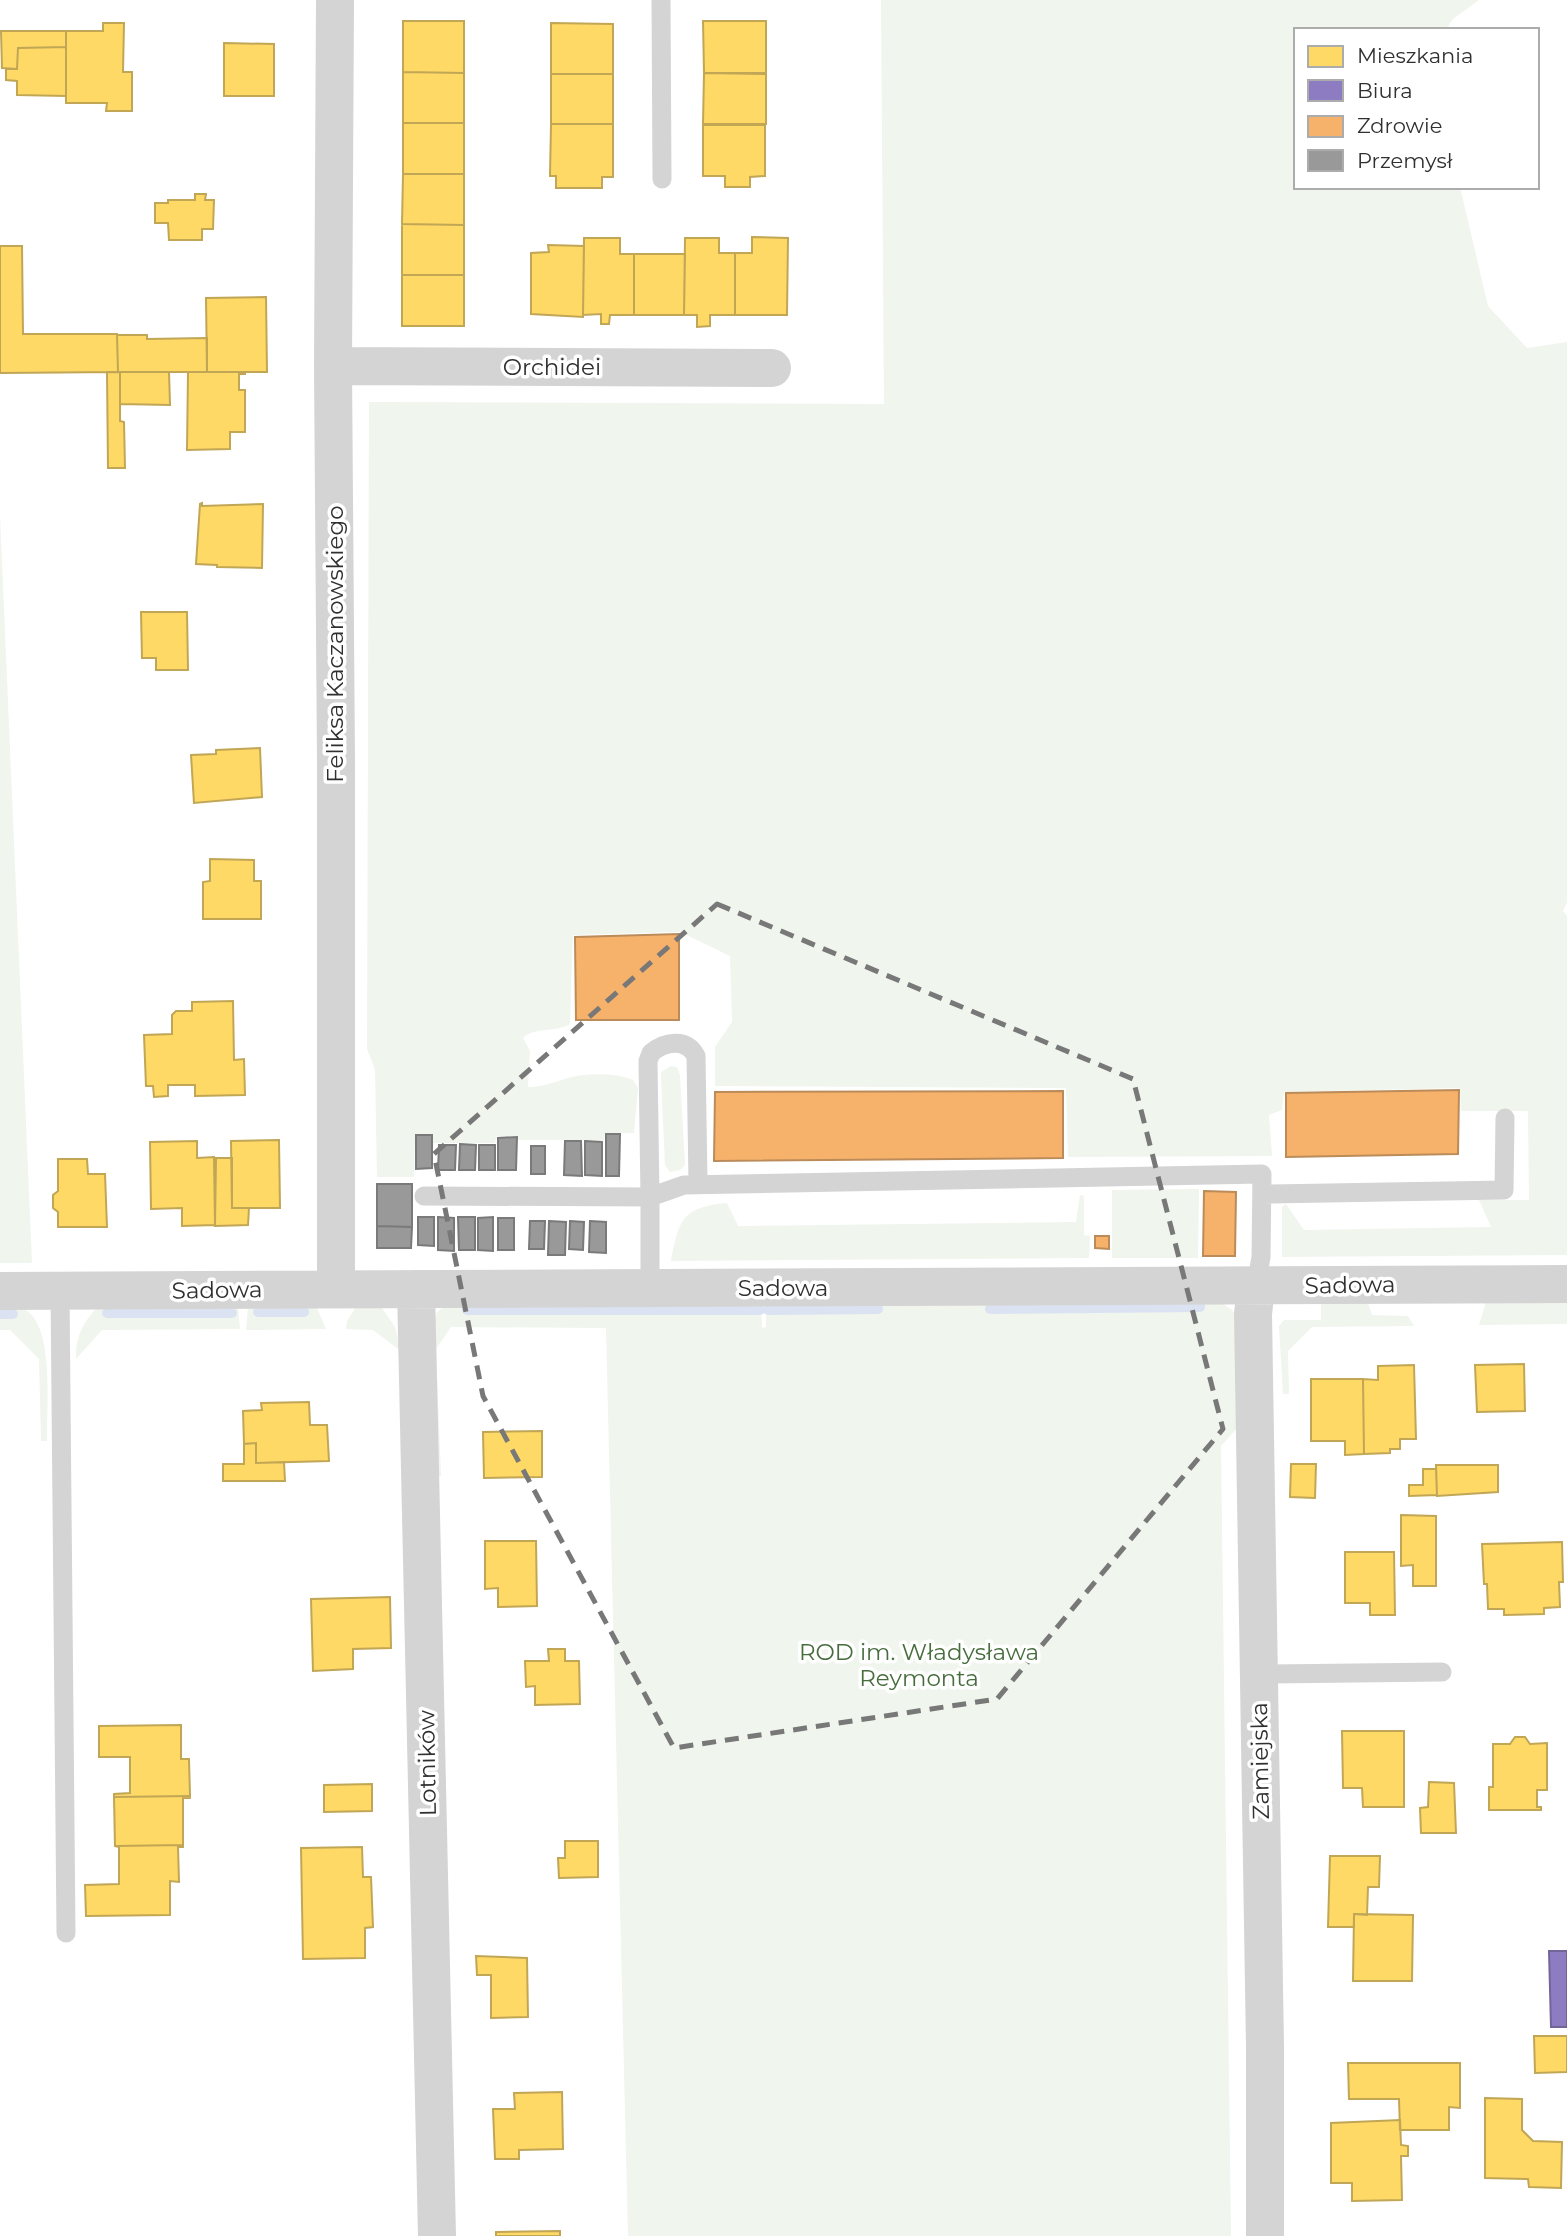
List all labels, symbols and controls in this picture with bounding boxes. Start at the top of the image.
legend [1294,28,1539,189]
text: Mieszkania [1357,43,1473,68]
text: Biura [1357,78,1413,103]
text: Zdrowie [1357,113,1442,138]
text: Przemysł [1357,148,1453,173]
street label: Orchidei [503,353,601,381]
street label: Feliksa Kaczanowskiego [321,505,349,783]
street label: Sadowa [1304,1270,1396,1300]
street label: Sadowa [738,1274,828,1302]
street label: Sadowa [171,1275,263,1305]
park label: ROD im. Władysława Reymonta [799,1638,1039,1692]
street label: Zamiejska [1245,1702,1275,1820]
street label: Lotników [412,1709,442,1816]

